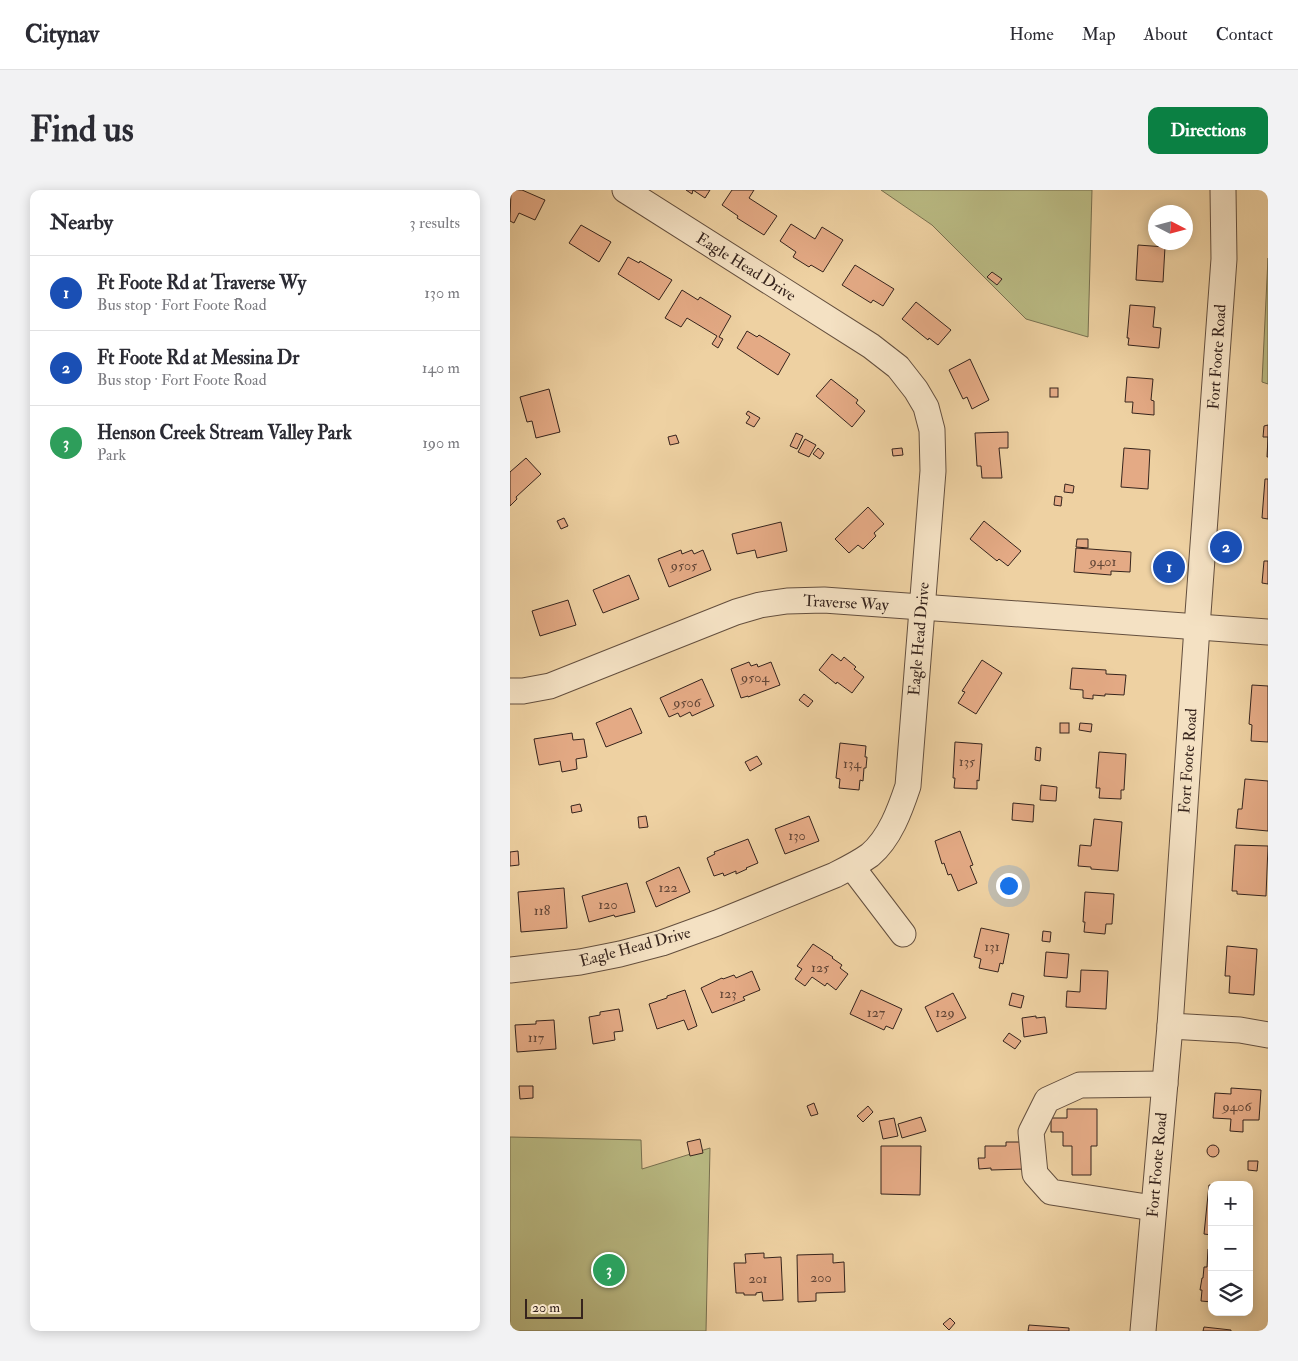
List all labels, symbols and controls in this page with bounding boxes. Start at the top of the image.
text: Citynav [25,19,99,50]
text: Home [1009,23,1054,46]
text: Map [1082,23,1116,46]
text: About [1144,23,1188,46]
text: Contact [1216,23,1273,46]
button: Directions [1148,107,1268,154]
text: Find us [30,108,134,152]
north arrow [1148,205,1193,250]
text: Nearby [50,209,113,236]
text: 3 results [409,213,460,233]
street label: Eagle Head Drive [692,228,800,306]
text: Ft Foote Rd at Traverse Wy [97,271,306,295]
text: 1 [63,283,69,303]
text: 130 m [424,283,460,303]
text: Bus stop · Fort Foote Road [97,295,267,315]
street label: Fort Foote Road [1203,304,1231,410]
text: Ft Foote Rd at Messina Dr [97,346,299,370]
text: 2 [62,358,70,378]
text: 140 m [422,358,460,378]
text: Bus stop · Fort Foote Road [97,370,267,390]
text: Henson Creek Stream Valley Park [97,421,352,445]
text: 3 [63,433,69,453]
text: 190 m [422,433,460,453]
text: Park [97,445,126,465]
pin: 2 [1210,528,1242,566]
pin: 1 [1153,548,1185,586]
house number: 9401 [1089,553,1116,570]
house number: 9505 [670,557,698,574]
street label: Eagle Head Drive [904,581,934,697]
street label: Traverse Way [803,591,890,615]
house number: 9504 [740,669,770,686]
house number: 9506 [672,694,702,711]
street label: Fort Foote Road [1174,708,1202,814]
house number: 135 [959,753,976,770]
house number: 134 [843,755,862,772]
house number: 130 [788,827,806,844]
your location [996,873,1022,899]
house number: 122 [658,879,678,896]
house number: 120 [598,896,618,913]
house number: 118 [534,902,551,919]
street label: Eagle Head Drive [577,922,693,971]
house number: 131 [984,938,1000,955]
house number: 125 [811,959,830,976]
house number: 123 [719,985,737,1002]
house number: 127 [867,1004,886,1021]
house number: 129 [935,1004,955,1021]
house number: 117 [528,1029,545,1046]
house number: 9406 [1222,1098,1252,1115]
street label: Fort Foote Road [1142,1111,1172,1218]
map controls [1208,1181,1253,1316]
button: + [1208,1181,1253,1226]
button: − [1208,1226,1253,1271]
pin: 3 [593,1251,625,1289]
house number: 200 [810,1269,832,1286]
house number: 201 [748,1270,768,1287]
button: layers [1208,1271,1253,1316]
scale bar [525,1296,582,1319]
text: 20 m [532,1299,560,1316]

